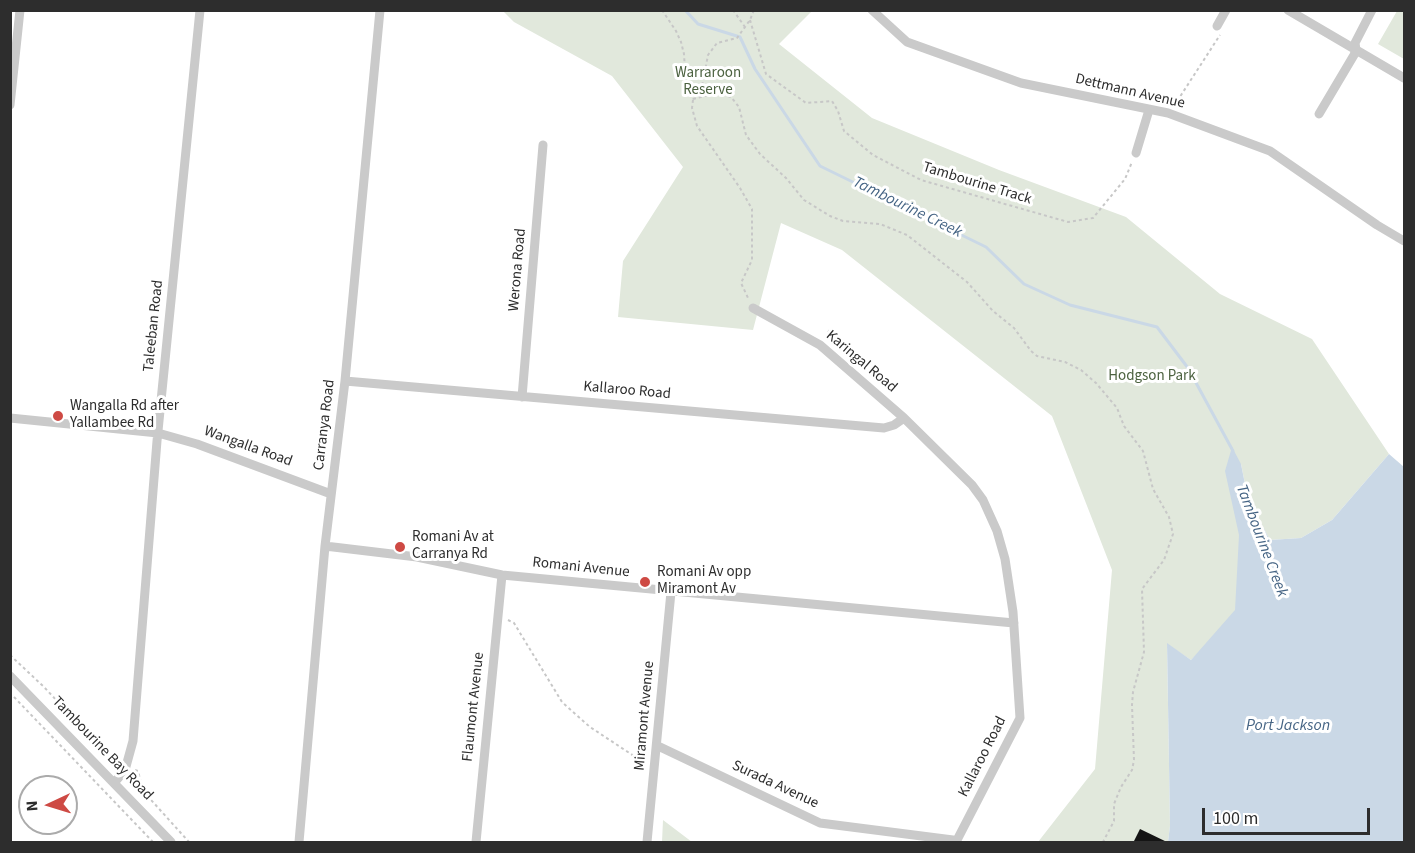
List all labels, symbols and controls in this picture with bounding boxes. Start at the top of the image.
park label: Warraroon Reserve [675,65,741,100]
street label: Dettmann Avenue [1073,71,1187,113]
street label: Tambourine Track [920,159,1034,209]
water label: Tambourine Creek [849,173,965,243]
street label: Werona Road [505,228,531,312]
street label: Taleeban Road [140,279,168,373]
street label: Karingal Road [822,327,900,397]
park label: Hodgson Park [1108,368,1196,386]
street label: Kallaroo Road [582,378,672,404]
street label: Carranya Road [310,379,340,471]
place label: Wangalla Rd after Yallambee Rd [70,398,179,433]
marker: Wangalla Rd after Yallambee Rd [51,409,65,423]
street label: Wangalla Road [201,423,295,471]
water label: Tambourine Creek [1231,482,1291,600]
place label: Romani Av at Carranya Rd [412,529,494,564]
marker: Romani Av at Carranya Rd [393,540,407,554]
street label: Romani Avenue [532,554,630,582]
place label: Romani Av opp Miramont Av [657,564,751,599]
marker: Romani Av opp Miramont Av [638,575,652,589]
street label: Flaumont Avenue [459,651,489,763]
street label: Miramont Avenue [631,660,659,772]
street label: Tambourine Bay Road [48,693,156,805]
street label: Kallaroo Road [955,714,1011,800]
water label: Port Jackson [1246,716,1330,736]
street label: Surada Avenue [729,757,821,813]
north arrow [18,775,78,835]
scale bar [1205,796,1373,834]
text: N [21,800,43,812]
text: 100 m [1213,806,1258,831]

